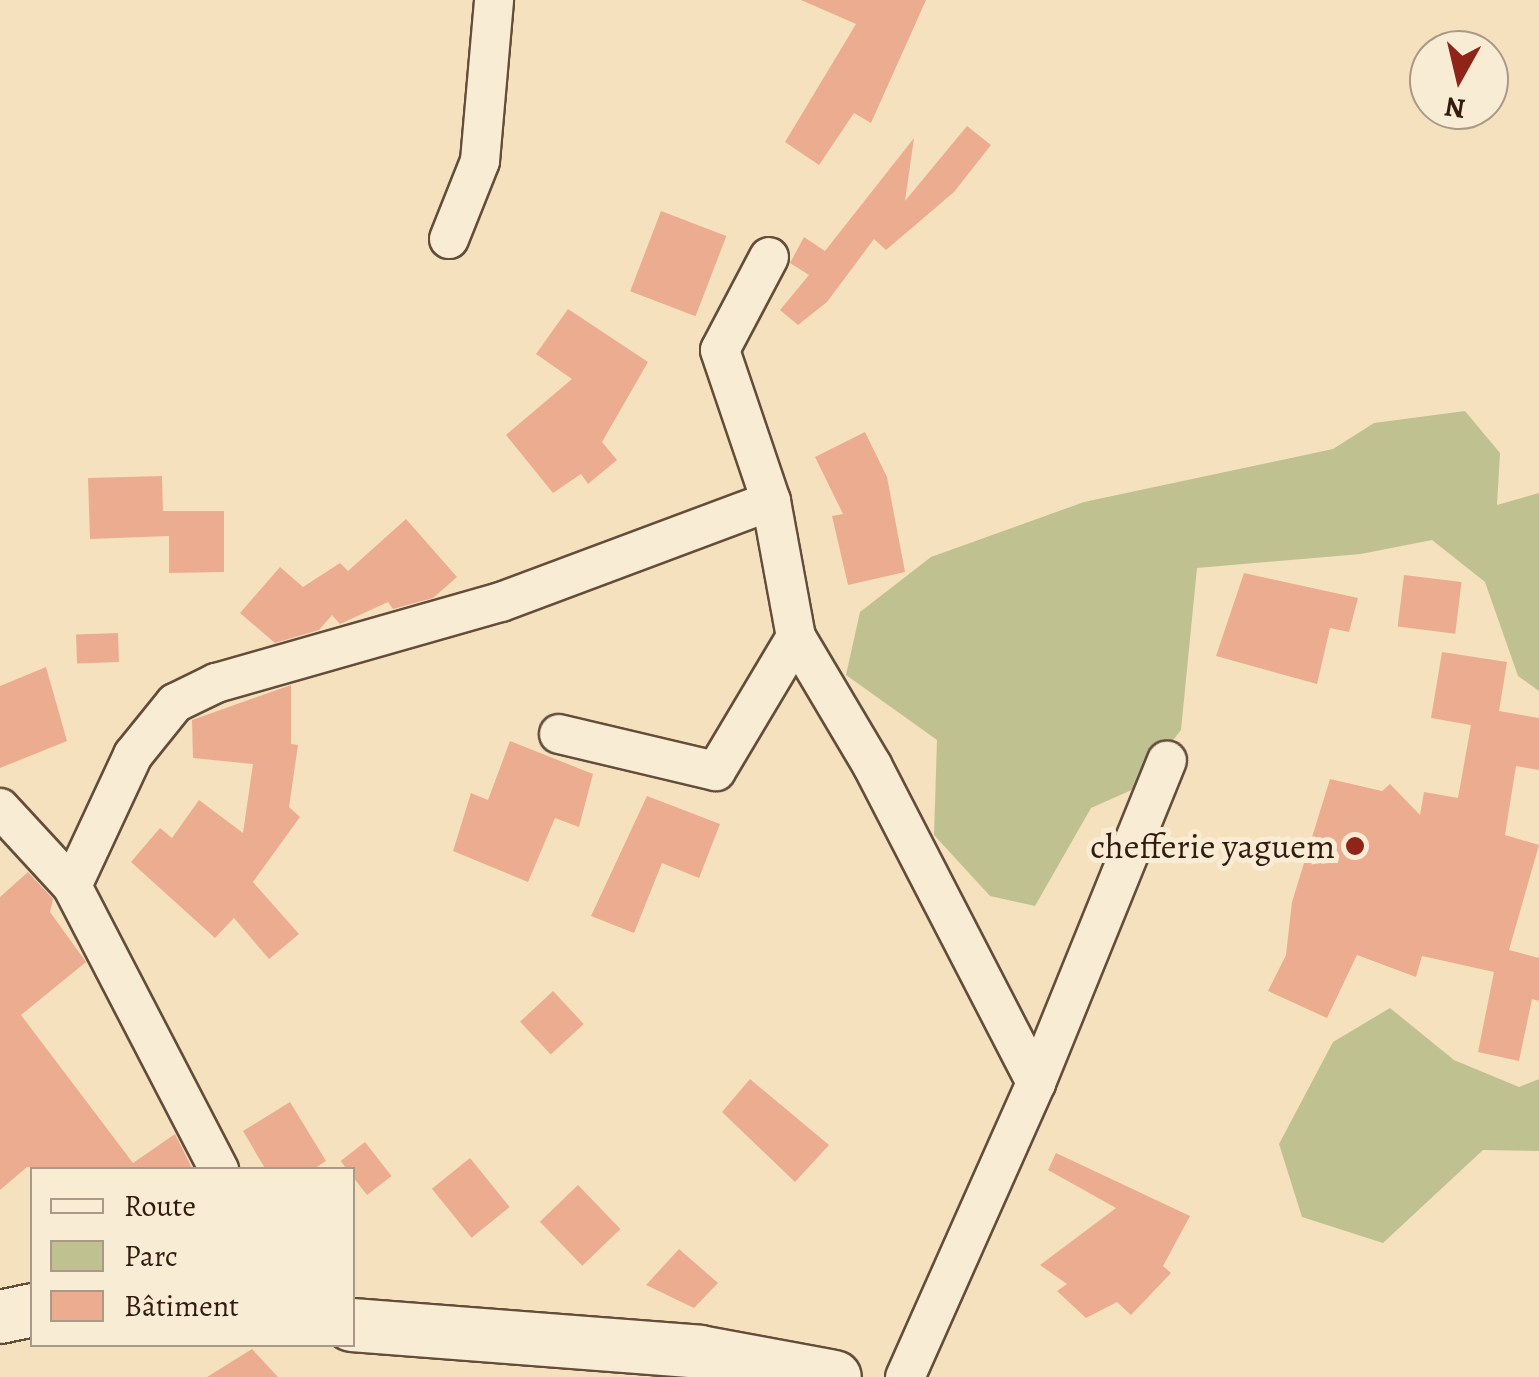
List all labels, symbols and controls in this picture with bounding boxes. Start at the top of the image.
north arrow [1409,30,1509,130]
text: N [1442,87,1468,128]
place label: chefferie yaguem [1090,825,1335,867]
marker: chefferie yaguem [1344,835,1366,857]
legend [30,1167,355,1347]
text: Route [124,1186,196,1226]
text: Parc [124,1236,178,1276]
text: Bâtiment [124,1286,239,1326]

